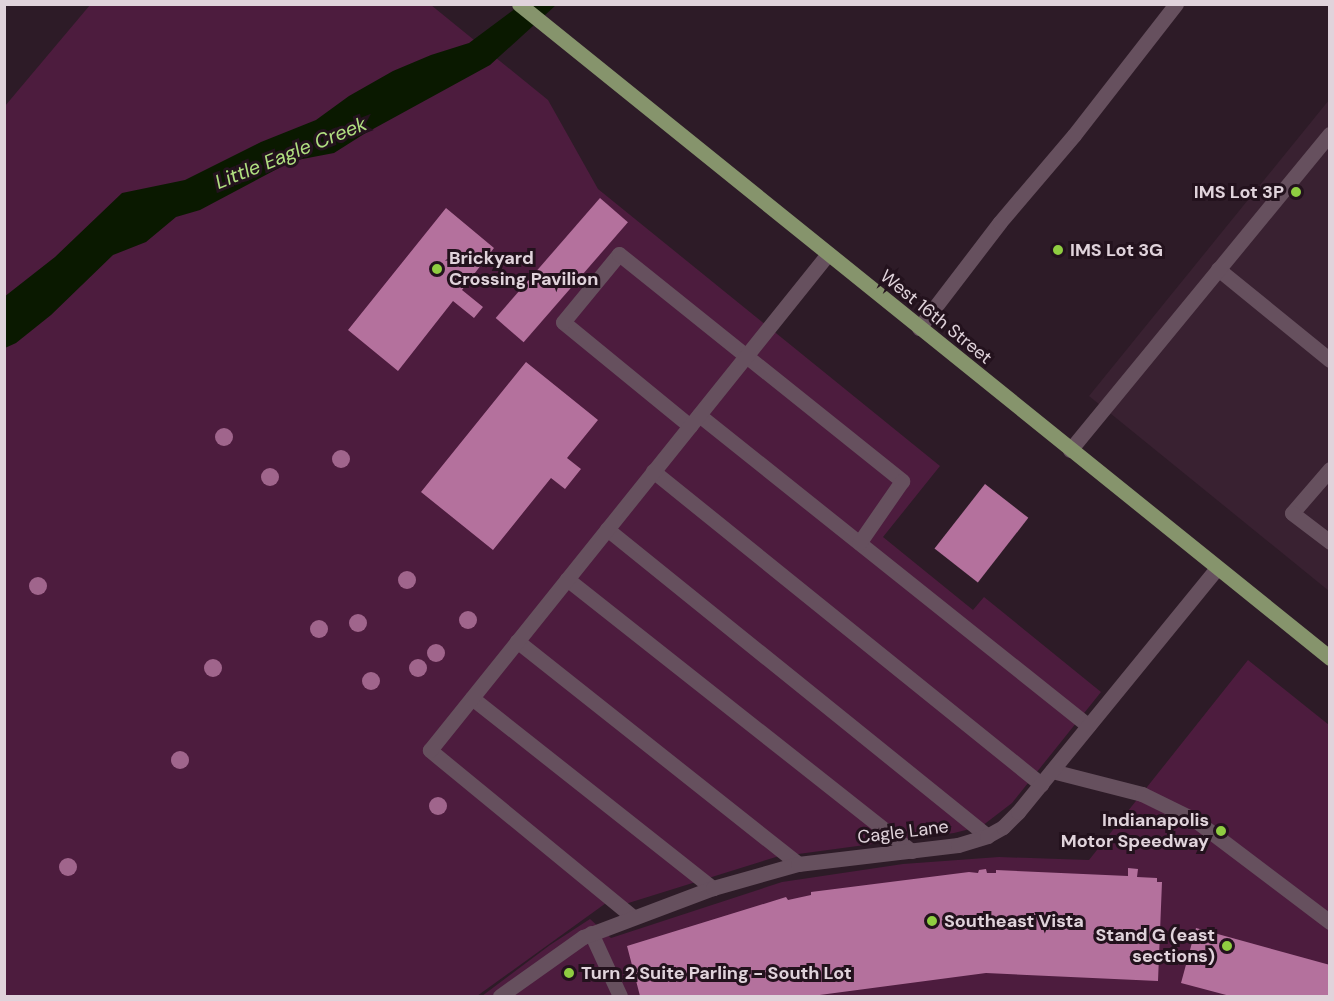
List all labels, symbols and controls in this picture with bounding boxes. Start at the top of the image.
water label: Little Eagle Creek [212,112,370,194]
place label: IMS Lot 3P [1194,181,1284,203]
marker: IMS Lot 3P [1289,185,1303,199]
place label: IMS Lot 3G [1070,239,1163,261]
marker: IMS Lot 3G [1051,243,1065,257]
place label: Brickyard Crossing Pavilion [449,248,598,290]
marker: Brickyard Crossing Pavilion [430,262,444,276]
street label: West 16th Street [876,265,996,369]
place label: Indianapolis Motor Speedway [1061,810,1209,852]
street label: Cagle Lane [856,816,950,848]
marker: Indianapolis Motor Speedway [1214,824,1228,838]
place label: Southeast Vista [944,910,1084,932]
marker: Southeast Vista [925,914,939,928]
place label: Stand G (east sections) [1095,925,1215,968]
marker: Stand G (east sections) [1220,939,1234,953]
place label: Turn 2 Suite Parling - South Lot [581,962,852,984]
marker: Turn 2 Suite Parling - South Lot [562,966,576,980]

